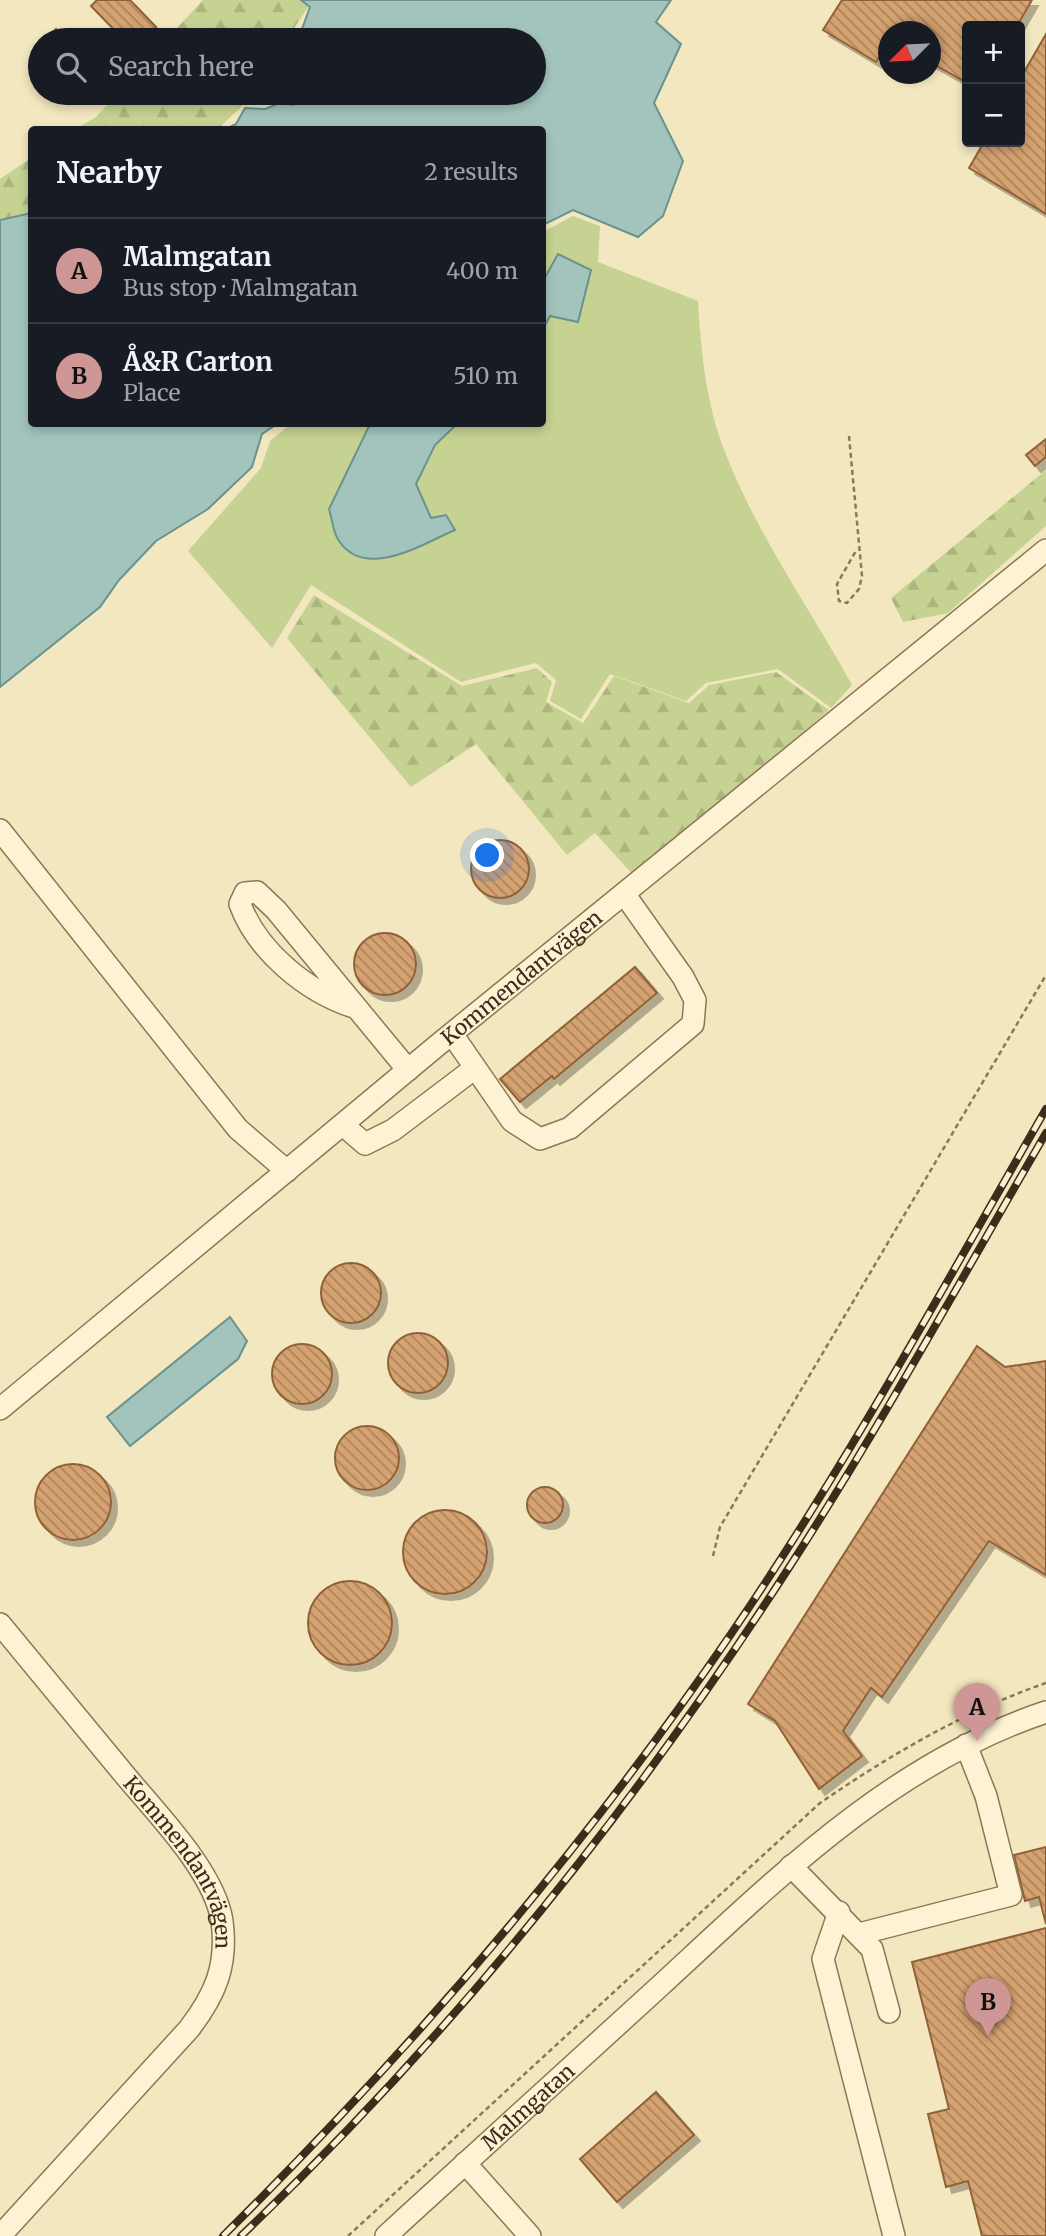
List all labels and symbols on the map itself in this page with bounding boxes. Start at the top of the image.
north arrow [878,21,941,84]
your location [470,838,504,872]
street label: Kommendantvägen [435,903,607,1051]
pin: A [954,1683,1000,1741]
street label: Kommendantvägen [118,1770,237,1949]
pin: B [965,1978,1011,2036]
street label: Malmgatan [475,2057,580,2156]

